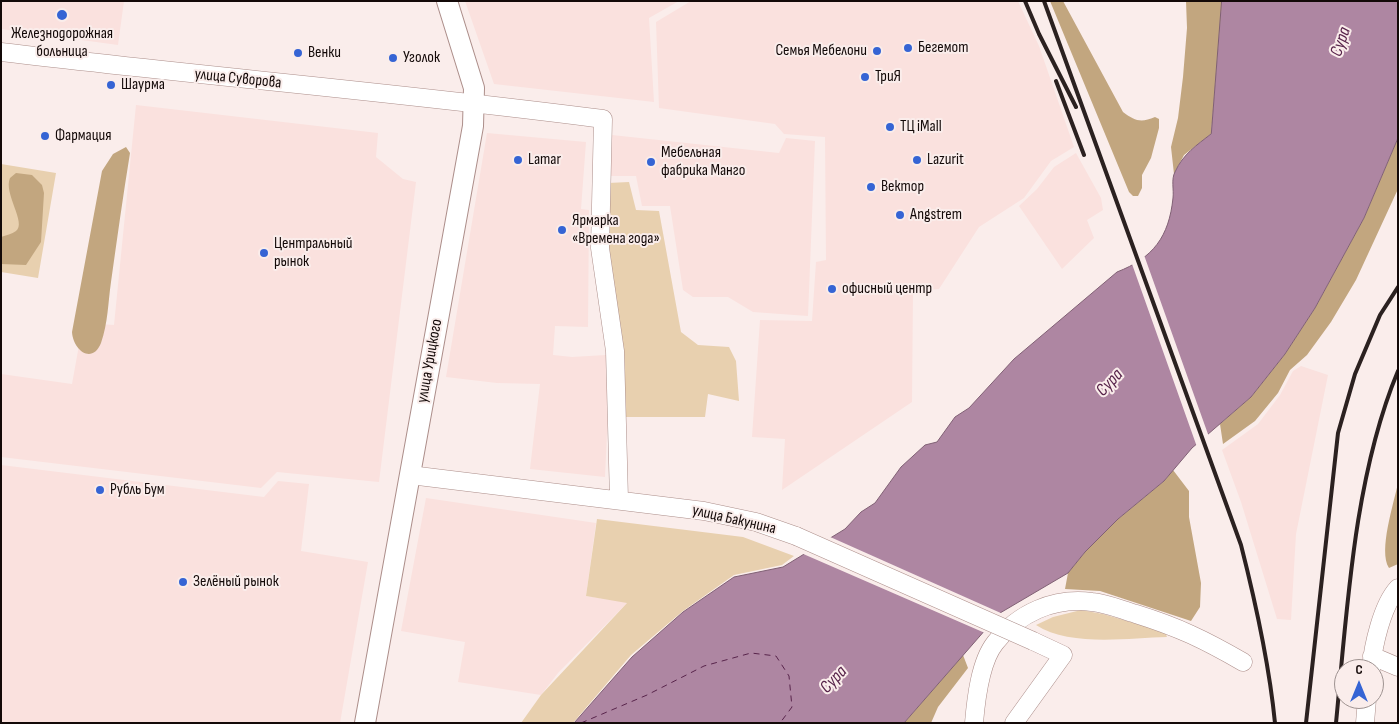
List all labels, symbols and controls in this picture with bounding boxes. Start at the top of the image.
marker: Железнодорожная больница [55,8,69,22]
place label: Железнодорожная больница [11,24,113,62]
water label: Сура [1326,24,1356,60]
place label: Бегемот [918,38,969,58]
place label: Семья Мебелони [775,41,867,61]
marker: Бегемот [902,42,914,54]
place label: Венки [308,43,341,63]
marker: Семья Мебелони [871,45,883,57]
marker: Венки [292,47,304,59]
place label: Уголок [403,48,440,68]
marker: Уголок [387,52,399,64]
street label: улица Суворова [194,65,282,93]
place label: ТриЯ [875,67,901,87]
marker: ТриЯ [859,71,871,83]
place label: Шаурма [121,75,165,95]
marker: Шаурма [105,79,117,91]
place label: ТЦ iMall [900,117,942,137]
marker: ТЦ iMall [884,121,896,133]
place label: Фармация [55,126,111,146]
marker: Фармация [39,130,51,142]
place label: Мебельная фабрика Манго [661,143,745,181]
place label: Lamar [528,150,561,170]
place label: Lazurit [927,150,964,170]
marker: Lamar [512,154,524,166]
marker: Lazurit [911,154,923,166]
marker: Мебельная фабрика Манго [645,156,657,168]
place label: Вектор [881,177,924,197]
marker: Вектор [865,181,877,193]
place label: Angstrem [910,205,962,225]
marker: Angstrem [894,209,906,221]
place label: Ярмарка «Времена года» [572,211,660,249]
marker: Ярмарка «Времена года» [556,224,568,236]
place label: Центральный рынок [274,234,353,272]
marker: Центральный рынок [258,247,270,259]
place label: офисный центр [842,279,932,299]
marker: офисный центр [826,283,838,295]
street label: улица Урицкого [413,317,447,405]
water label: Сура [1092,365,1128,401]
place label: Рубль Бум [110,480,165,500]
marker: Рубль Бум [94,484,106,496]
street label: улица Бакунина [690,501,778,539]
place label: Зелёный рынок [193,572,279,592]
marker: Зелёный рынок [177,576,189,588]
north arrow [1334,659,1384,709]
text: С [1355,661,1363,678]
water label: Сура [816,662,852,698]

